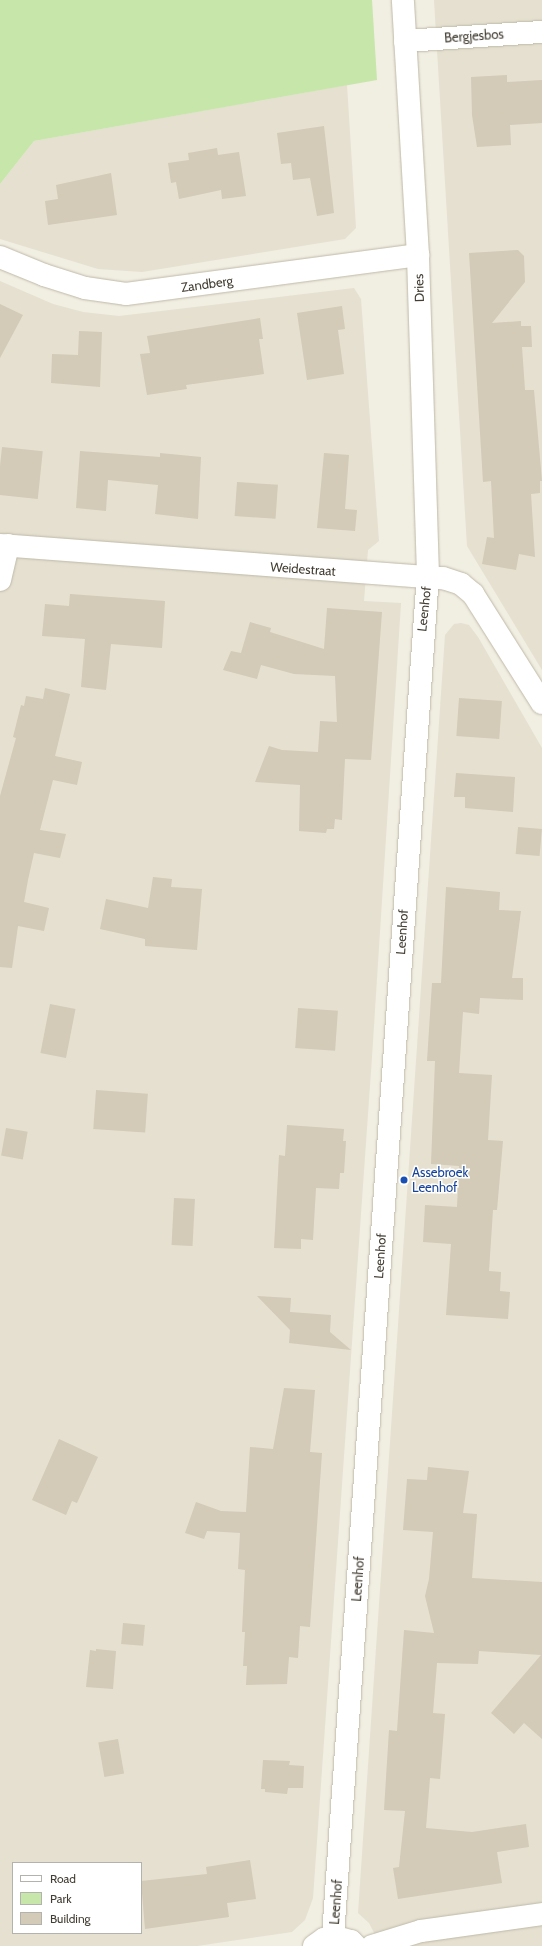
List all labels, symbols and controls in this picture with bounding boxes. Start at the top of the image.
street label: Bergjesbos [444,26,504,46]
street label: Zandberg [180,273,234,295]
street label: Dries [411,274,427,302]
street label: Weidestraat [270,559,336,579]
street label: Leenhof [414,586,434,632]
street label: Leenhof [393,909,411,955]
place label: Assebroek Leenhof [412,1165,468,1196]
marker: Assebroek Leenhof [399,1175,409,1185]
street label: Leenhof [371,1233,389,1279]
street label: Leenhof [349,1556,367,1602]
legend [12,1862,142,1934]
text: Road [50,1871,76,1886]
street label: Leenhof [327,1879,345,1925]
text: Park [50,1891,72,1906]
text: Building [50,1911,91,1926]

